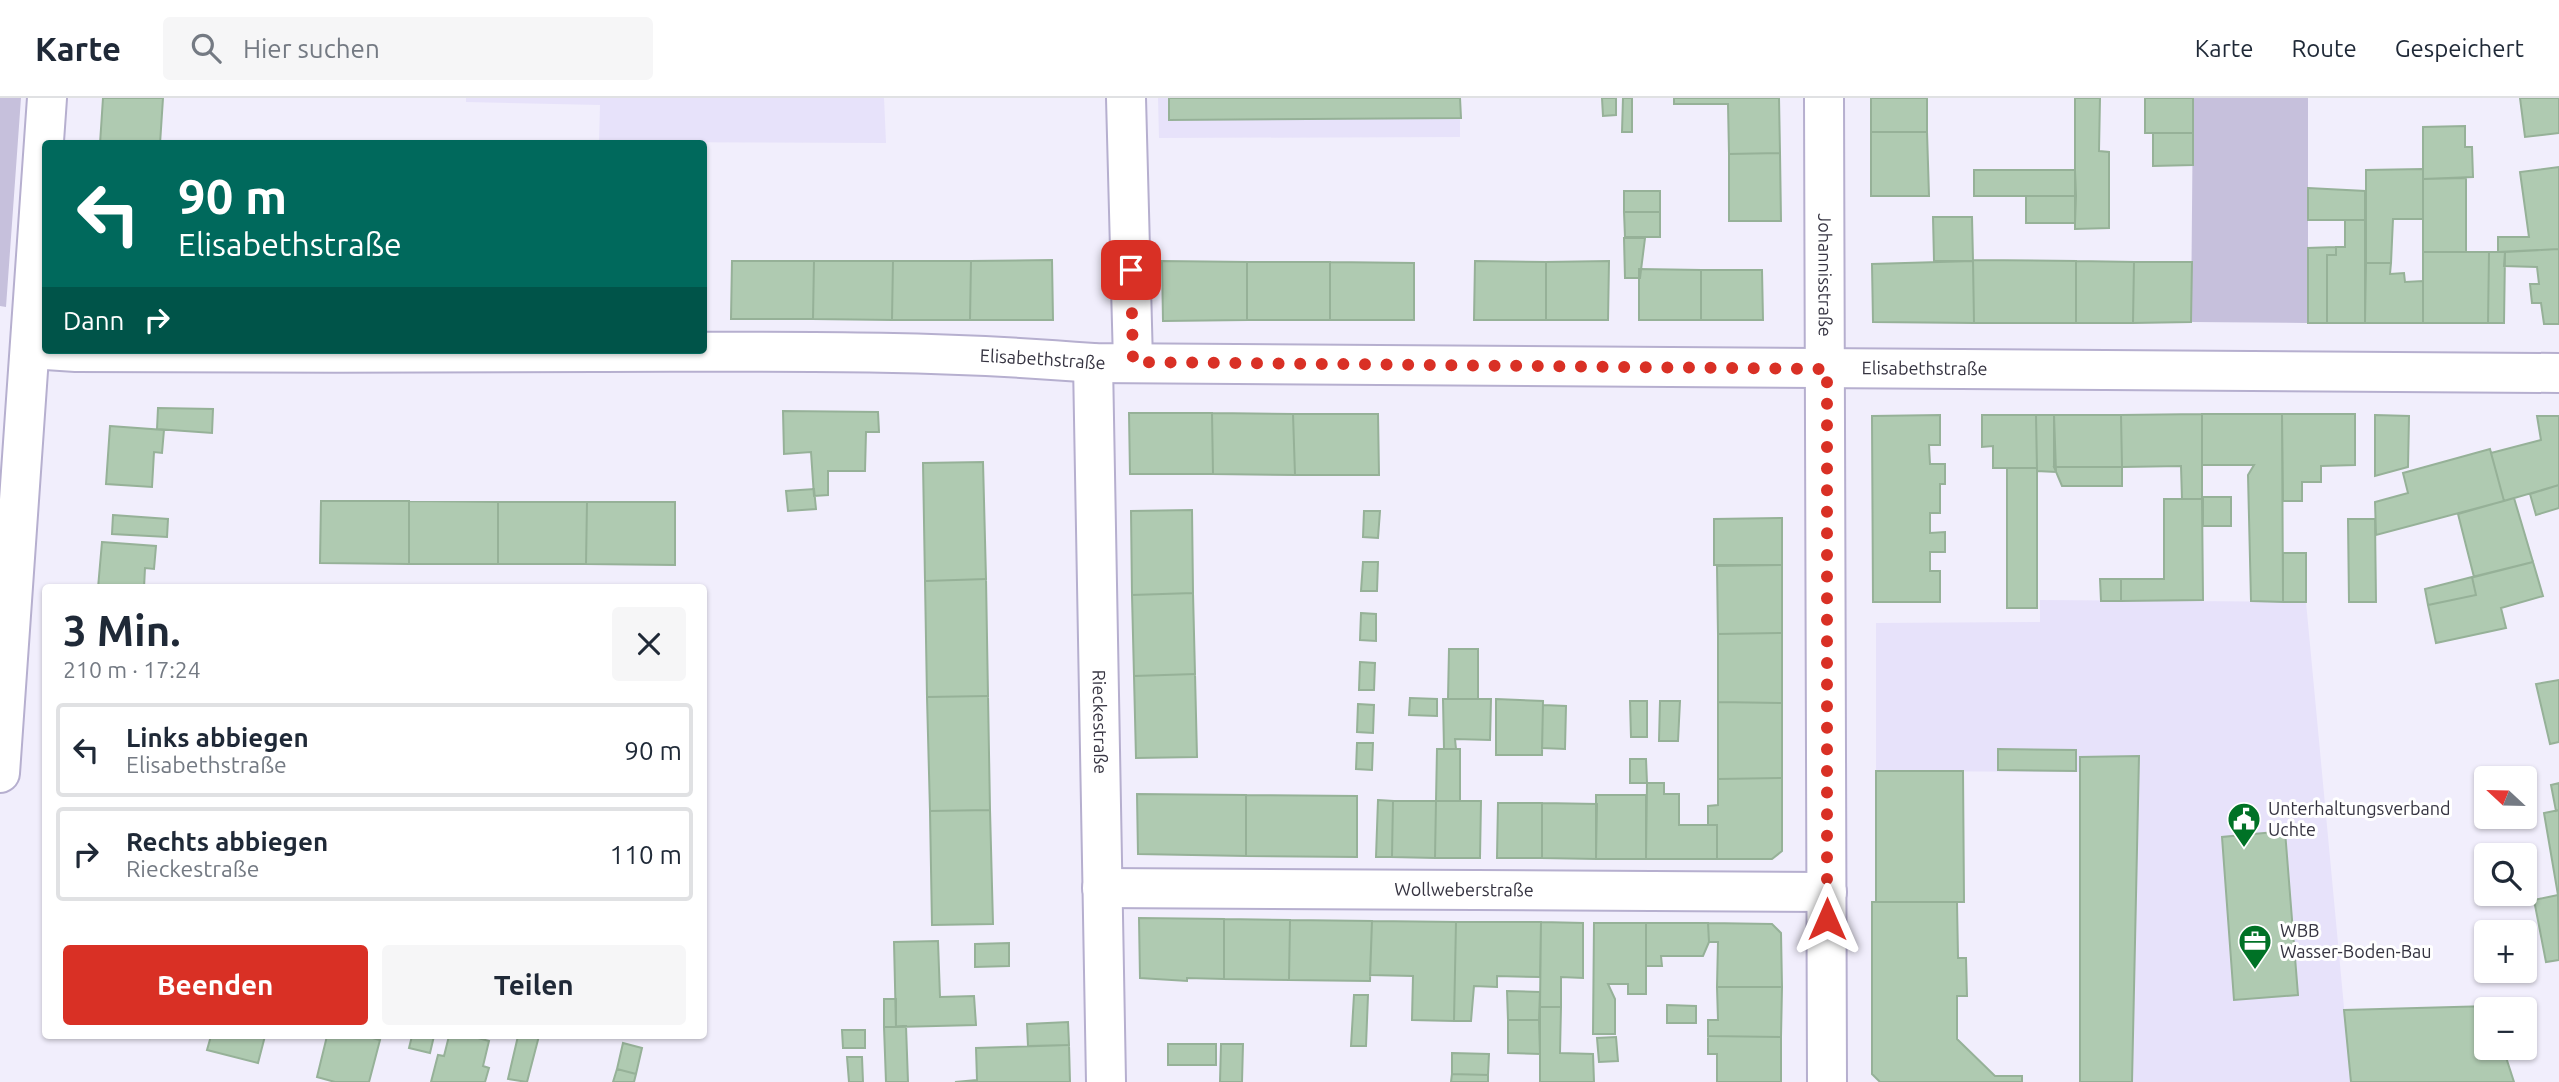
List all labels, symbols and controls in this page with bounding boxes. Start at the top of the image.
search box [163,17,653,80]
icon: search [187,29,225,67]
text: Karte [35,30,121,67]
text: Hier suchen [243,34,380,63]
text: Karte [2195,35,2253,62]
text: Route [2291,35,2357,62]
text: Gespeichert [2395,35,2524,62]
icon: left [63,168,154,259]
text: 90 m [178,168,287,223]
street label: Johannisstraße [1815,213,1836,337]
text: Elisabethstraße [178,226,402,262]
pin [1101,240,1161,300]
icon: arrive [1112,251,1150,289]
icon: right [138,301,176,339]
text: Dann [63,306,124,335]
street label: Elisabethstraße [979,345,1106,372]
street label: Elisabethstraße [1862,357,1988,378]
text: 3 Min. [63,607,181,654]
button: close [612,607,686,681]
text: 210 m · 17:24 [63,657,201,682]
street label: Rieckestraße [1090,670,1111,774]
text: Links abbiegen [126,723,309,752]
icon: left [67,731,105,769]
text: 90 m [624,736,682,765]
text: Elisabethstraße [126,752,287,777]
north arrow [2474,766,2538,830]
map controls [2474,766,2537,1060]
place label: Unterhaltungsverband Uchte [2268,798,2451,839]
public building icon: Unterhaltungsverband Uchte [2225,800,2263,849]
text: Rechts abbiegen [126,827,328,856]
icon: right [67,835,105,873]
text: 110 m [610,840,682,869]
button: search [2474,843,2537,906]
text: Rieckestraße [126,856,259,881]
street label: Wollweberstraße [1394,879,1534,899]
position arrow [1790,882,1864,956]
place label: WBB Wasser-Boden-Bau [2280,920,2432,961]
button: + [2474,920,2537,983]
office icon: WBB Wasser-Boden-Bau [2236,922,2274,971]
button: Beenden [63,945,368,1025]
button: Teilen [382,945,686,1025]
button: − [2474,997,2537,1060]

